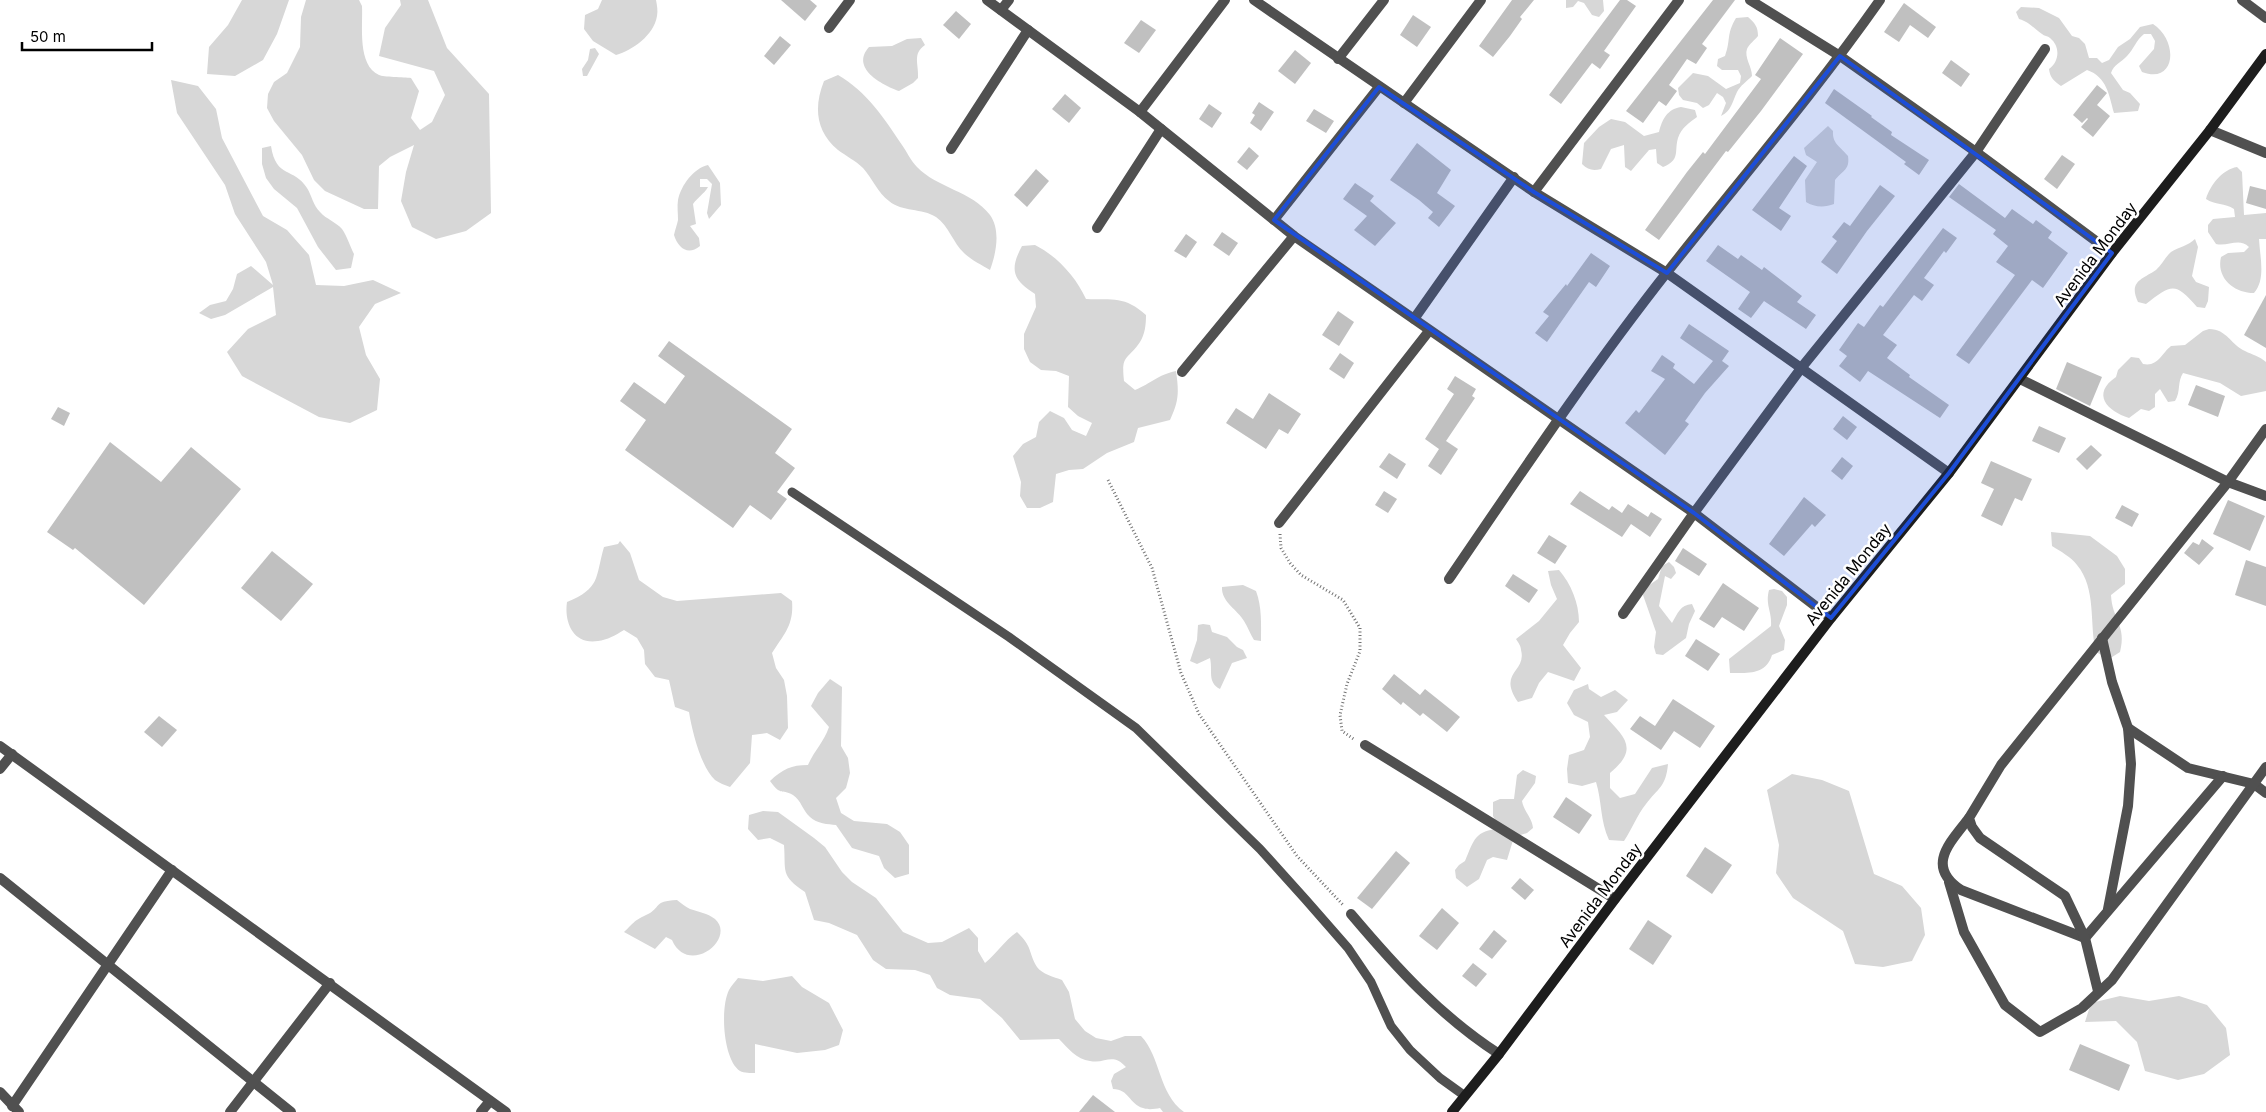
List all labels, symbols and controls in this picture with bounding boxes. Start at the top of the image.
scale bar [22,20,152,52]
text: 50 m [30,27,66,46]
street label: Avenida Monday [2049,198,2141,310]
street label: Avenida Monday [1801,519,1895,629]
street label: Avenida Monday [1554,839,1646,951]

